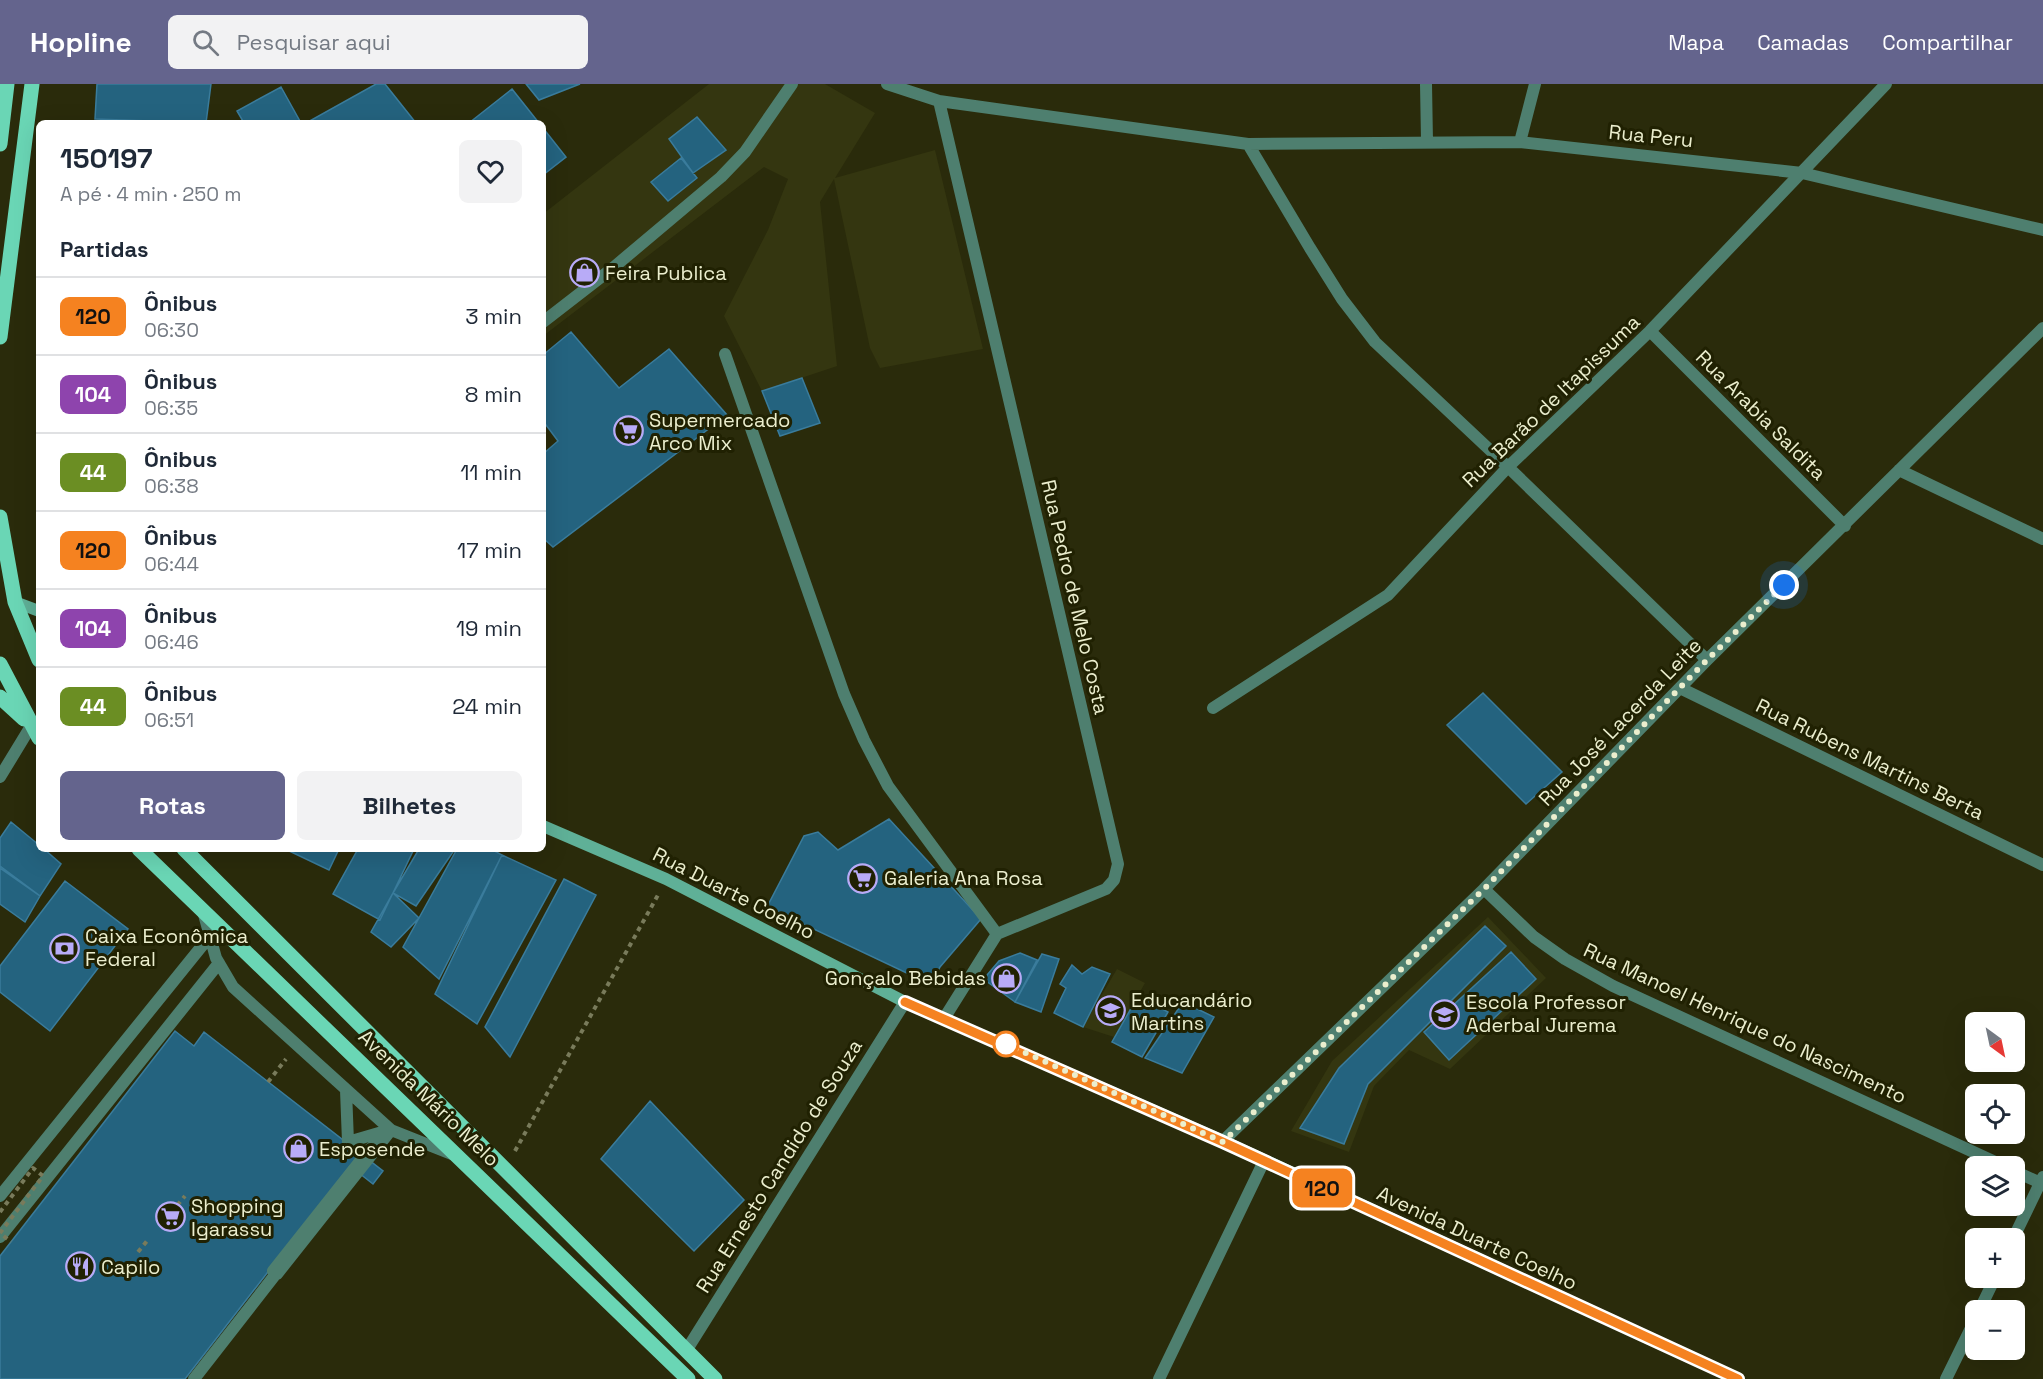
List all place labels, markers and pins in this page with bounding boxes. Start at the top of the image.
shop icon: Feira Publica [568,257,600,289]
place label: Feira Publica [605,260,727,286]
place label: Supermercado Arco Mix [649,407,790,456]
supermarket icon: Supermercado Arco Mix [612,415,644,447]
supermarket icon: Galeria Ana Rosa [847,862,879,894]
place label: Galeria Ana Rosa [884,865,1043,891]
place label: Caixa Econômica Federal [85,923,248,972]
bank icon: Caixa Econômica Federal [48,932,80,964]
shop icon: Gonçalo Bebidas [991,962,1023,994]
place label: Gonçalo Bebidas [825,965,986,991]
place label: Educandário Martins [1131,987,1252,1036]
place label: Escola Professor Aderbal Jurema [1466,989,1626,1038]
school or university icon: Educandário Martins [1094,995,1126,1027]
school or university icon: Escola Professor Aderbal Jurema [1429,998,1461,1030]
unlabelled marker [993,1031,1019,1057]
shop icon: Esposende [282,1133,314,1165]
place label: Esposende [319,1136,425,1162]
place label: Shopping Igarassu [191,1193,284,1242]
supermarket icon: Shopping Igarassu [154,1201,186,1233]
restaurant icon: Capilo [64,1251,96,1283]
place label: Capilo [101,1254,160,1280]

